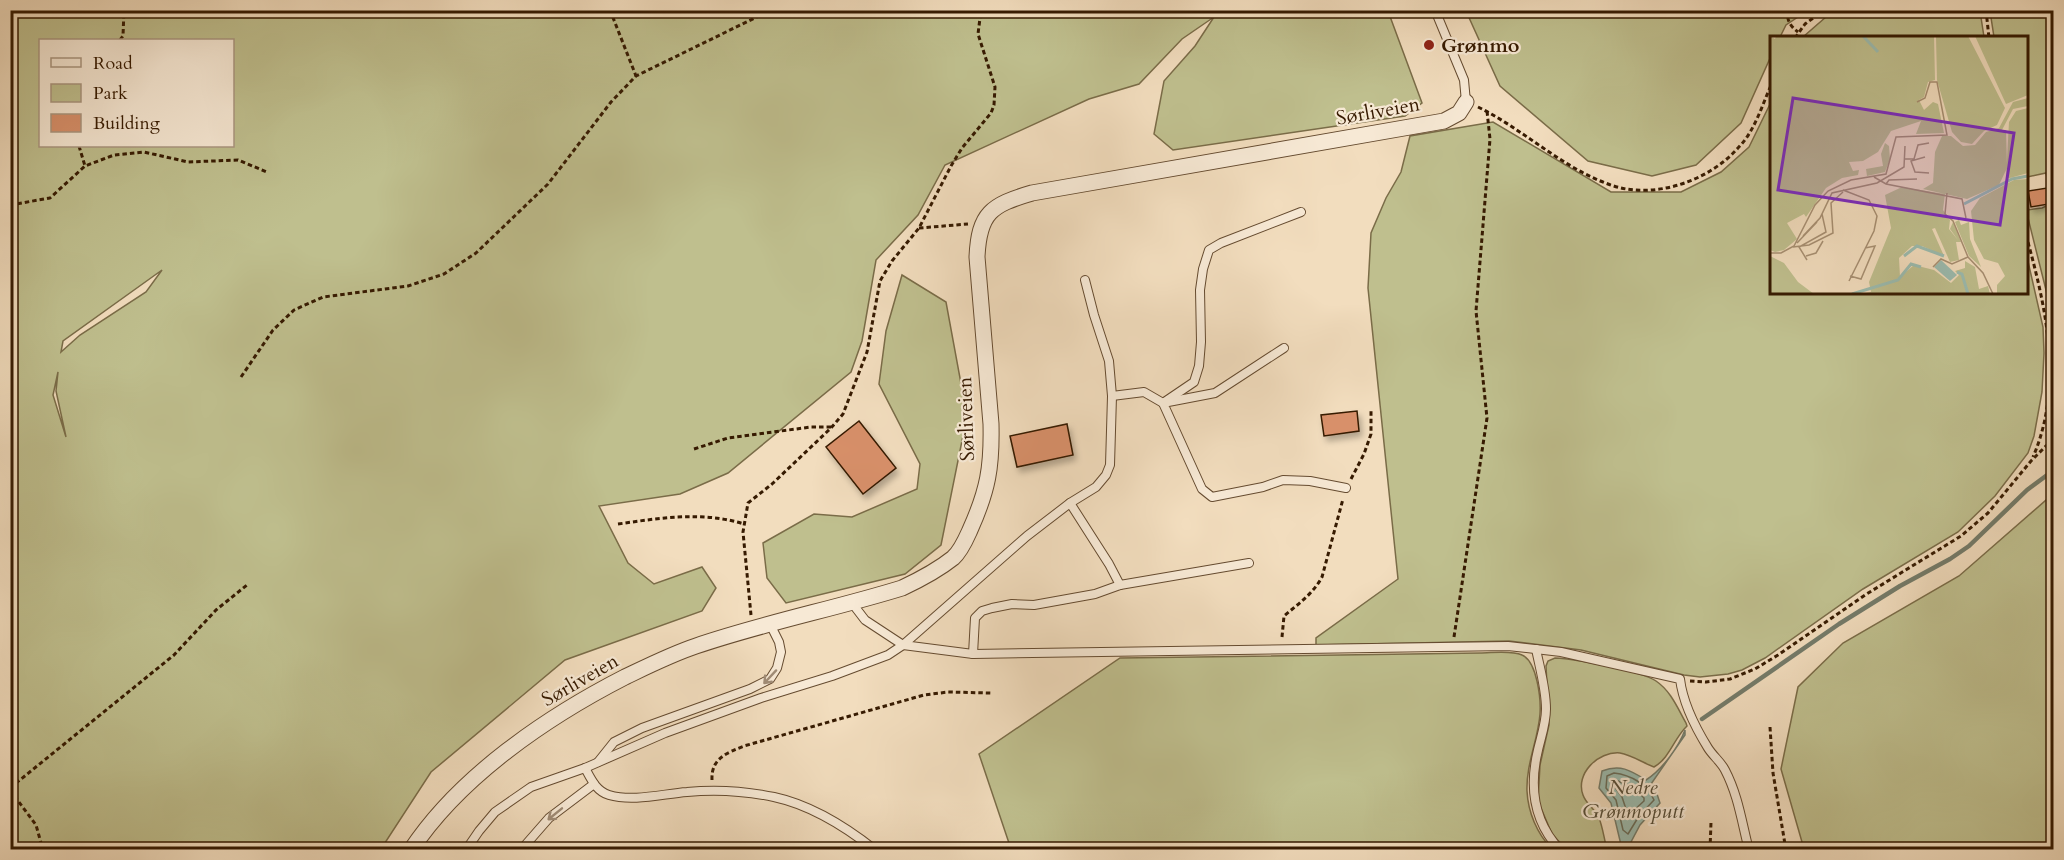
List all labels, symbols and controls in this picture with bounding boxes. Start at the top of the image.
place label: Grønmo [1441,32,1520,59]
inset map [1770,36,2028,294]
marker: Grønmo [1422,38,1436,52]
legend [39,39,234,147]
text: Road [93,51,133,76]
text: Park [93,81,128,106]
street label: Sørliveien [1334,90,1423,132]
text: Building [93,111,161,136]
street label: Sørliveien [951,376,981,462]
street label: Sørliveien [537,647,624,713]
one-way arrow [763,669,777,684]
water label: Nedre Grønmoputt [1582,773,1685,826]
one-way arrow [547,808,563,821]

